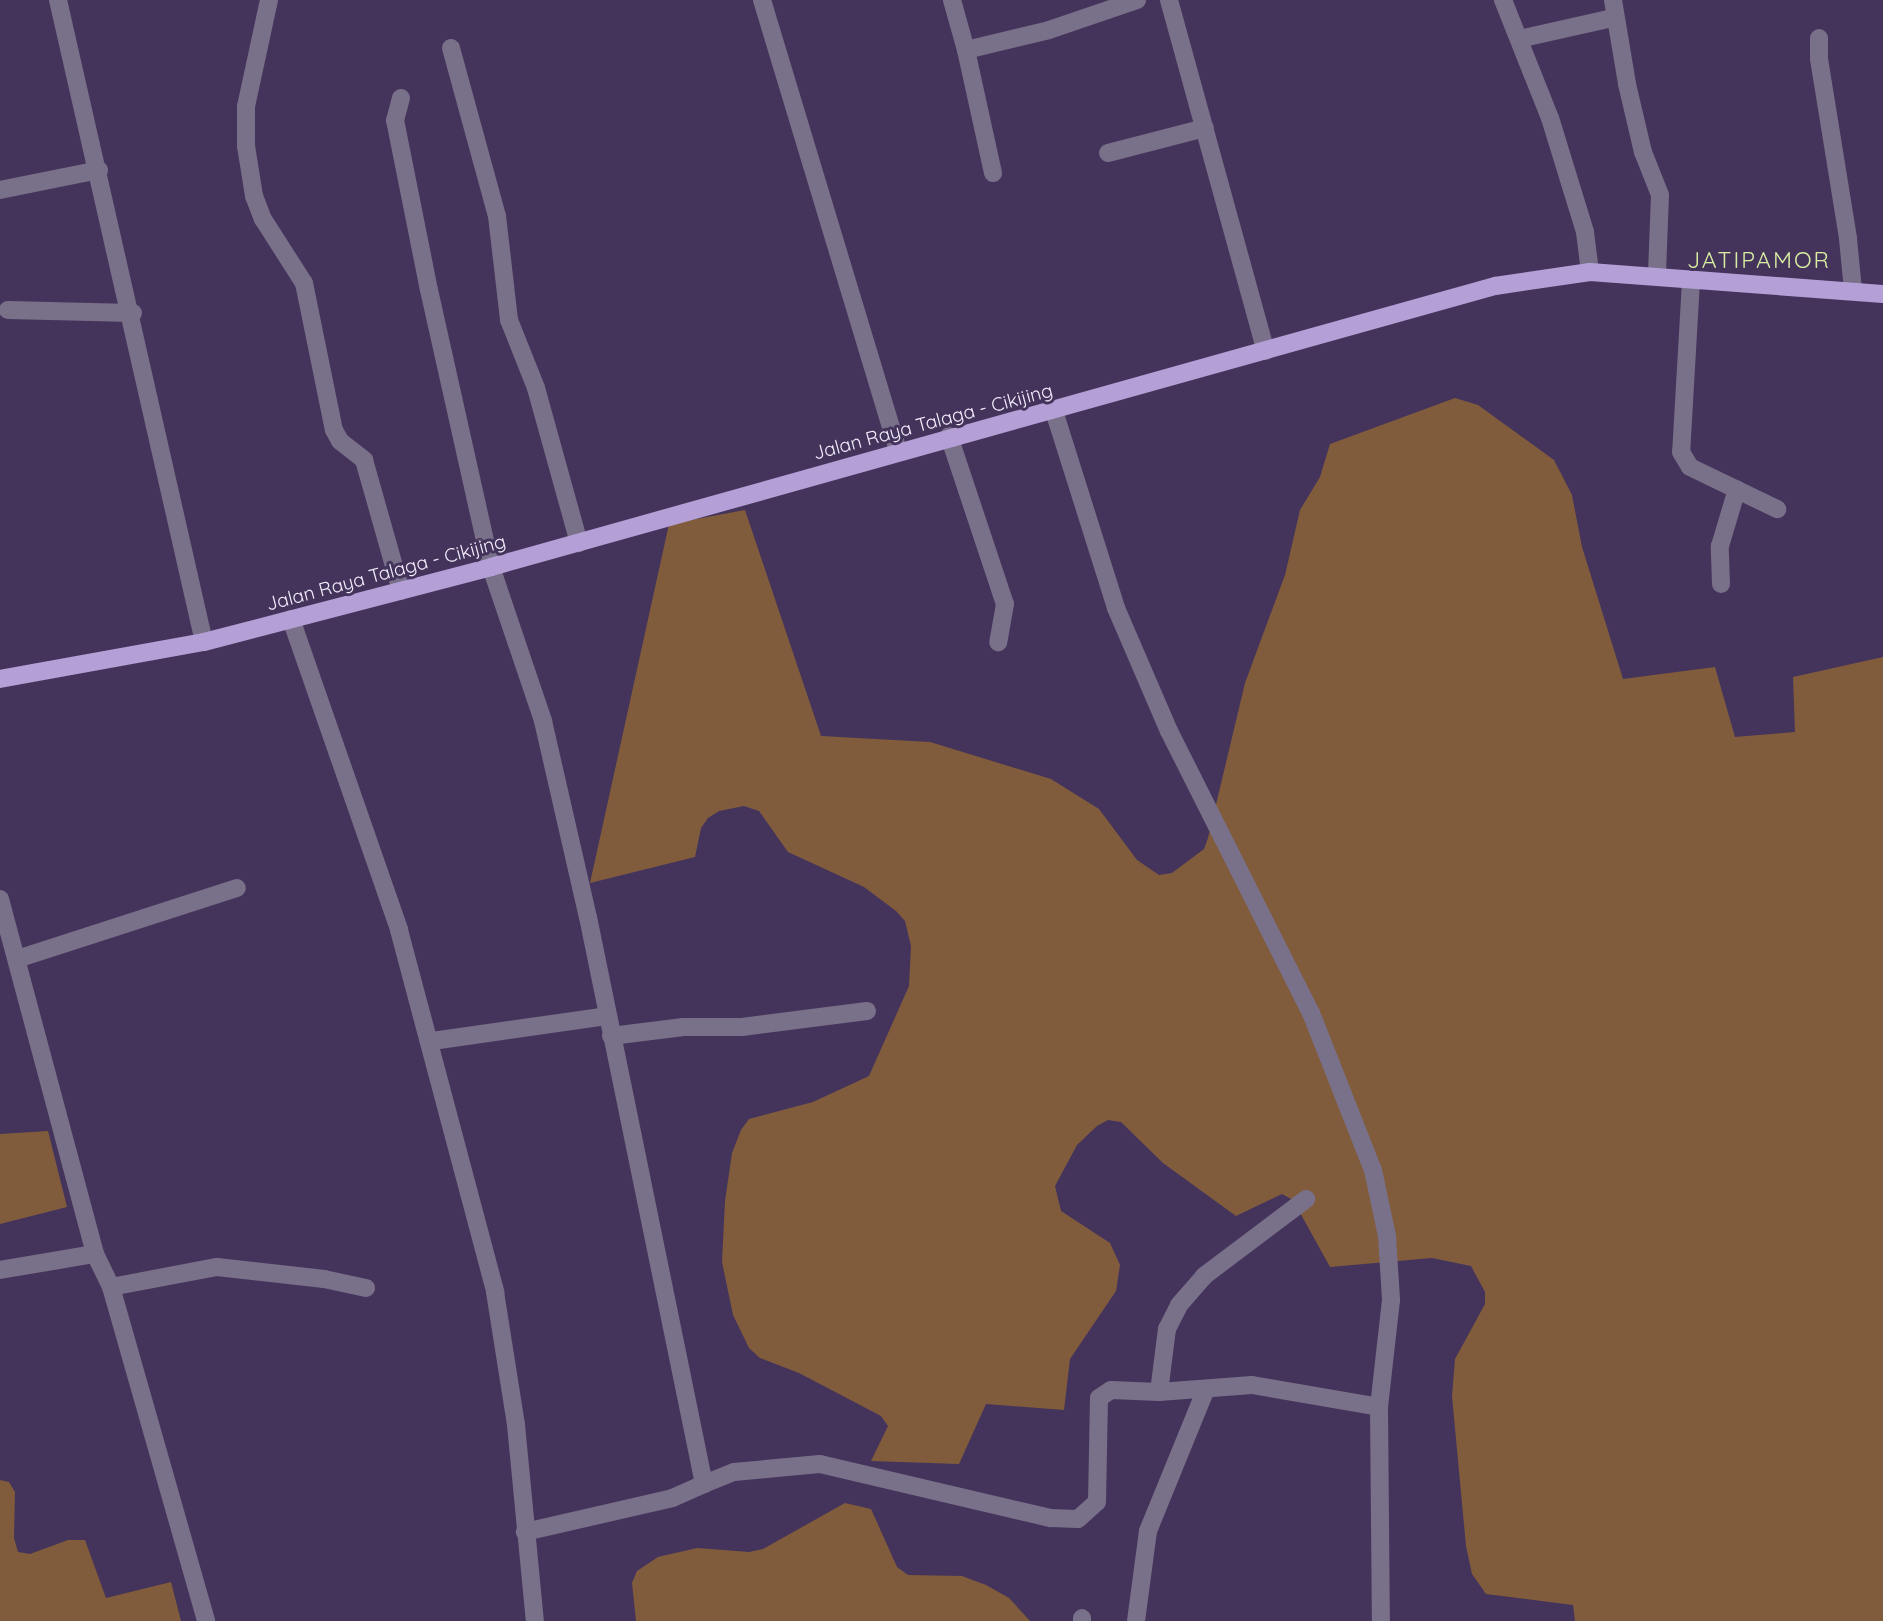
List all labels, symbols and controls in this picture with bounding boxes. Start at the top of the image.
district label: JATIPAMOR [1688,246,1830,274]
street label: Jalan Raya Talaga - Cikijing [811,379,1055,465]
street label: Jalan Raya Talaga - Cikijing [264,530,508,616]

